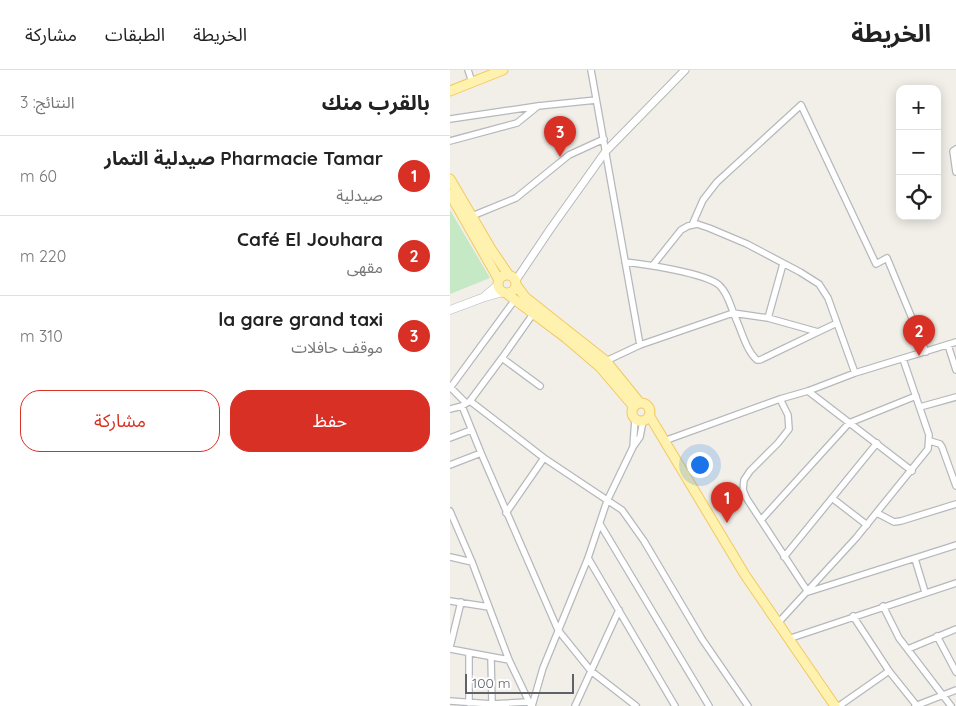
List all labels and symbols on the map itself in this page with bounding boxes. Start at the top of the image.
pin: 3 [544,116,576,157]
pin: 2 [903,315,935,356]
your location [687,452,713,478]
pin: 1 [711,482,743,523]
scale bar [465,671,574,694]

